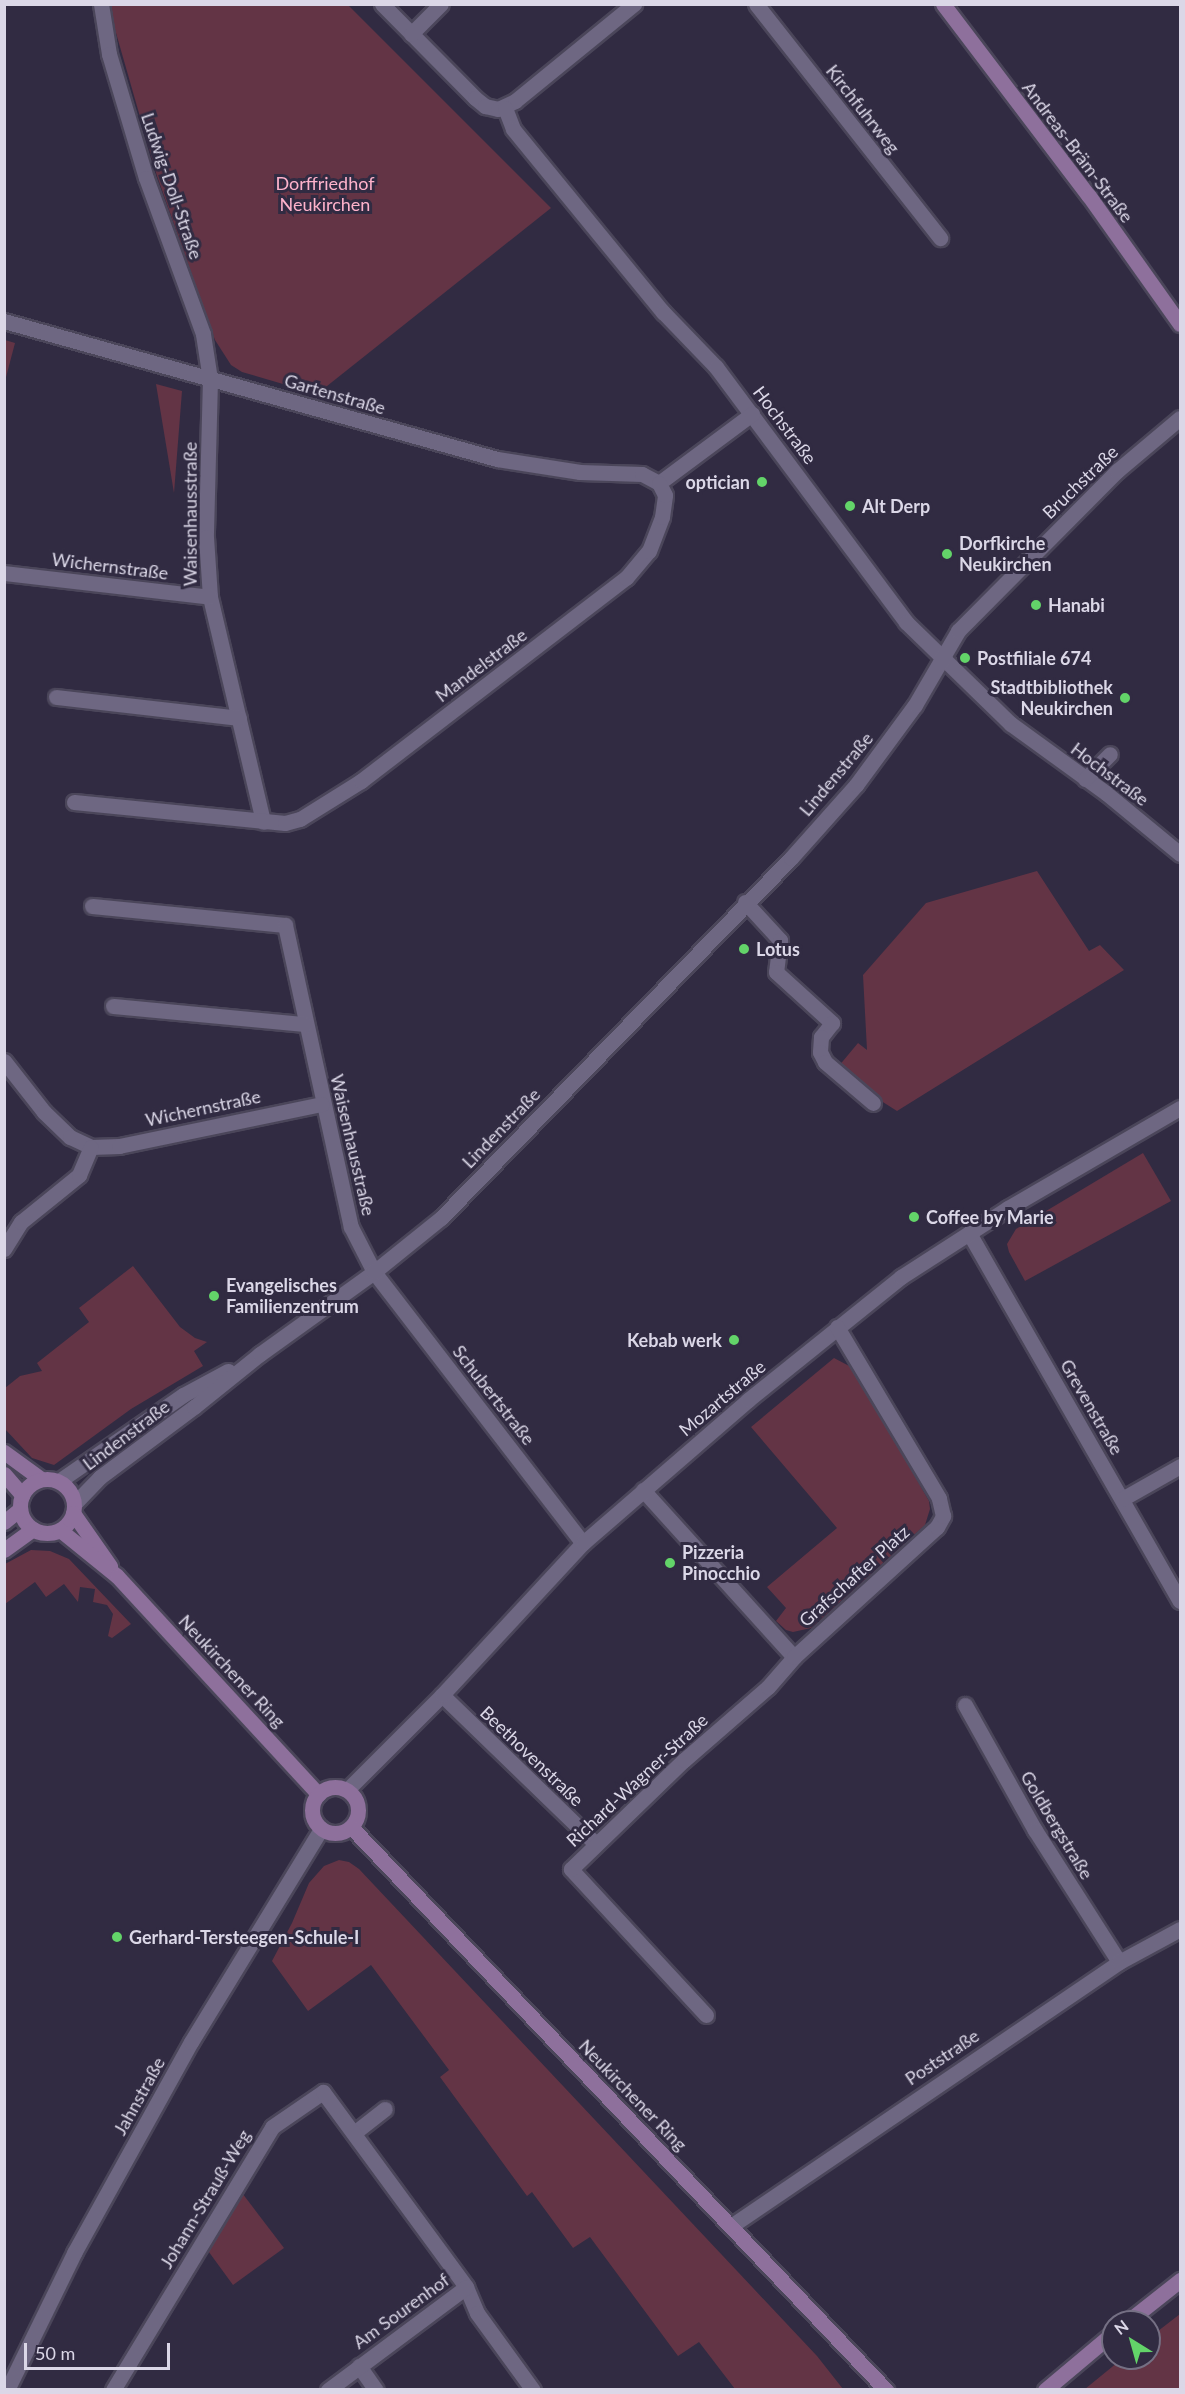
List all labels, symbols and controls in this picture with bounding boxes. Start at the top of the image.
street label: Kirchfuhrweg [822,60,904,158]
street label: Andreas-Bräm-Straße [1018,77,1138,227]
street label: Ludwig-Doll-Straße [137,110,207,262]
park label: Dorffriedhof Neukirchen [275,173,375,216]
street label: Gartenstraße [282,369,388,419]
street label: Hochstraße [749,382,821,468]
street label: Bruchstraße [1038,441,1122,523]
street label: Waisenhausstraße [179,442,201,586]
place label: optician [685,471,750,493]
marker: optician [755,475,769,489]
place label: Alt Derp [862,495,930,517]
marker: Alt Derp [843,499,857,513]
place label: Dorfkirche Neukirchen [959,533,1052,576]
marker: Dorfkirche Neukirchen [940,547,954,561]
street label: Wichernstraße [51,548,169,584]
place label: Hanabi [1048,594,1105,616]
marker: Hanabi [1029,598,1043,612]
street label: Mandelstraße [431,624,531,706]
place label: Postfiliale 674 [977,647,1091,669]
marker: Postfiliale 674 [958,651,972,665]
place label: Stadtbibliothek Neukirchen [990,677,1113,720]
marker: Stadtbibliothek Neukirchen [1118,691,1132,705]
street label: Lindenstraße [795,728,877,820]
street label: Hochstraße [1067,738,1153,810]
place label: Lotus [756,938,800,960]
marker: Lotus [737,942,751,956]
street label: Waisenhausstraße [326,1072,380,1218]
street label: Lindenstraße [458,1084,544,1172]
street label: Wichernstraße [143,1085,263,1131]
place label: Coffee by Marie [926,1206,1054,1228]
marker: Coffee by Marie [907,1210,921,1224]
place label: Evangelisches Familienzentrum [226,1275,359,1318]
marker: Evangelisches Familienzentrum [207,1289,221,1303]
place label: Kebab werk [627,1329,722,1351]
marker: Kebab werk [727,1333,741,1347]
street label: Schubertstraße [448,1341,540,1449]
street label: Grevenstraße [1056,1355,1128,1459]
street label: Mozartstraße [674,1356,770,1440]
street label: Lindenstraße [78,1395,174,1475]
street label: Grafschafter Platz [794,1521,914,1631]
place label: Pizzeria Pinocchio [682,1542,760,1584]
marker: Pizzeria Pinocchio [663,1556,677,1570]
street label: Neukirchener Ring [174,1610,290,1732]
street label: Beethovenstraße [476,1701,588,1811]
street label: Richard-Wagner-Straße [562,1709,712,1851]
street label: Goldbergstraße [1016,1767,1098,1883]
place label: Gerhard-Tersteegen-Schule-I [129,1926,359,1948]
marker: Gerhard-Tersteegen-Schule-I [110,1930,124,1944]
street label: Poststraße [901,2024,983,2090]
street label: Neukirchener Ring [574,2035,692,2155]
street label: Jahnstraße [109,2053,169,2139]
street label: Johann-Strauß-Weg [155,2126,255,2272]
street label: Am Sourenhof [349,2269,453,2353]
north arrow [1101,2310,1161,2370]
text: N [1110,2316,1132,2338]
scale bar [27,2331,172,2369]
text: 50 m [35,2342,75,2364]

